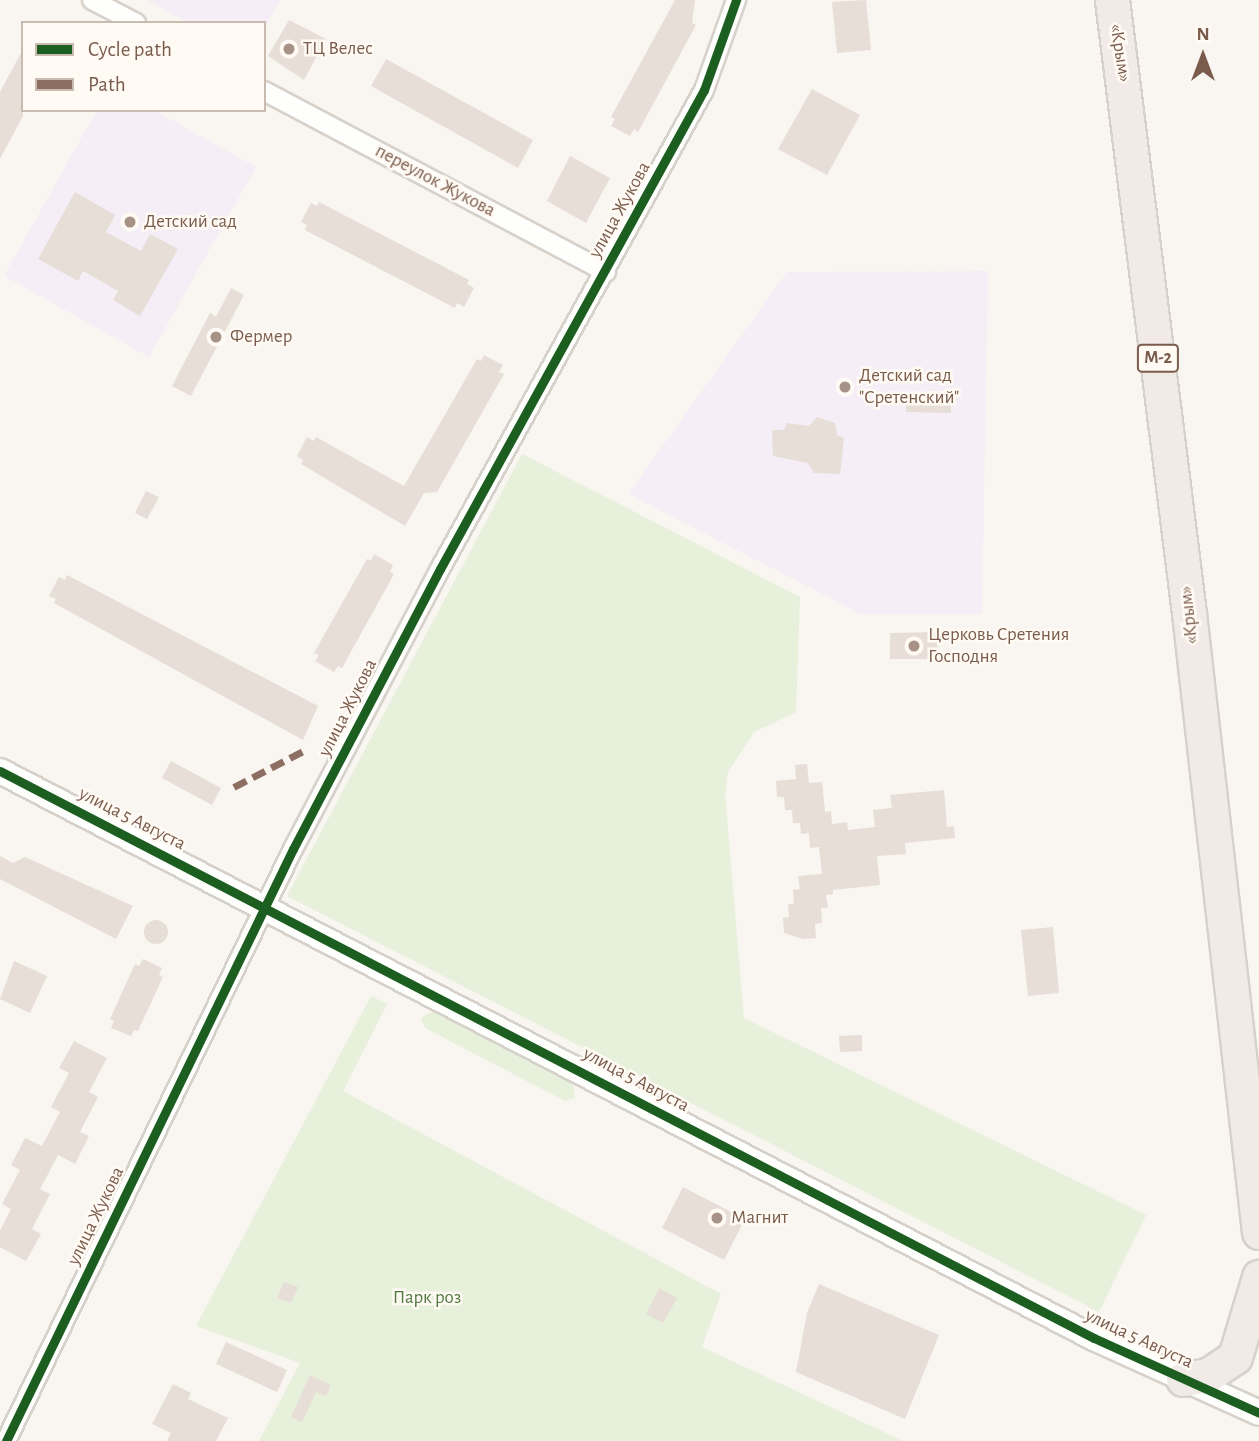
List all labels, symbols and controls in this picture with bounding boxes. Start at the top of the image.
legend [21,21,266,112]
north arrow [1168,21,1238,91]
street label: «Крым» [1104,22,1136,84]
text: N [1196,25,1210,44]
place label: ТЦ Велес [303,38,373,60]
text: Cycle path [88,39,172,60]
marker: ТЦ Велес [281,41,297,57]
text: Path [88,74,126,95]
street label: переулок Жукова [371,140,499,222]
street label: улица Жукова [584,158,656,262]
place label: Детский сад [144,211,237,233]
marker: Детский сад [122,214,138,230]
place label: Фермер [230,326,292,348]
marker: Фермер [208,329,224,345]
road number: М-2 [1135,344,1181,372]
place label: Детский сад "Сретенский" [859,365,959,409]
marker: Детский сад "Сретенский" [837,379,853,395]
street label: «Крым» [1175,585,1203,645]
place label: Церковь Сретения Господня [928,624,1070,668]
marker: Церковь Сретения Господня [906,638,922,654]
street label: улица Жукова [314,655,382,761]
street label: улица 5 Августа [75,782,189,856]
street label: улица 5 Августа [579,1043,693,1117]
street label: улица Жукова [62,1163,130,1269]
place label: Магнит [731,1207,788,1229]
marker: Магнит [709,1210,725,1226]
park label: Парк роз [393,1287,461,1309]
street label: улица 5 Августа [1081,1304,1197,1374]

